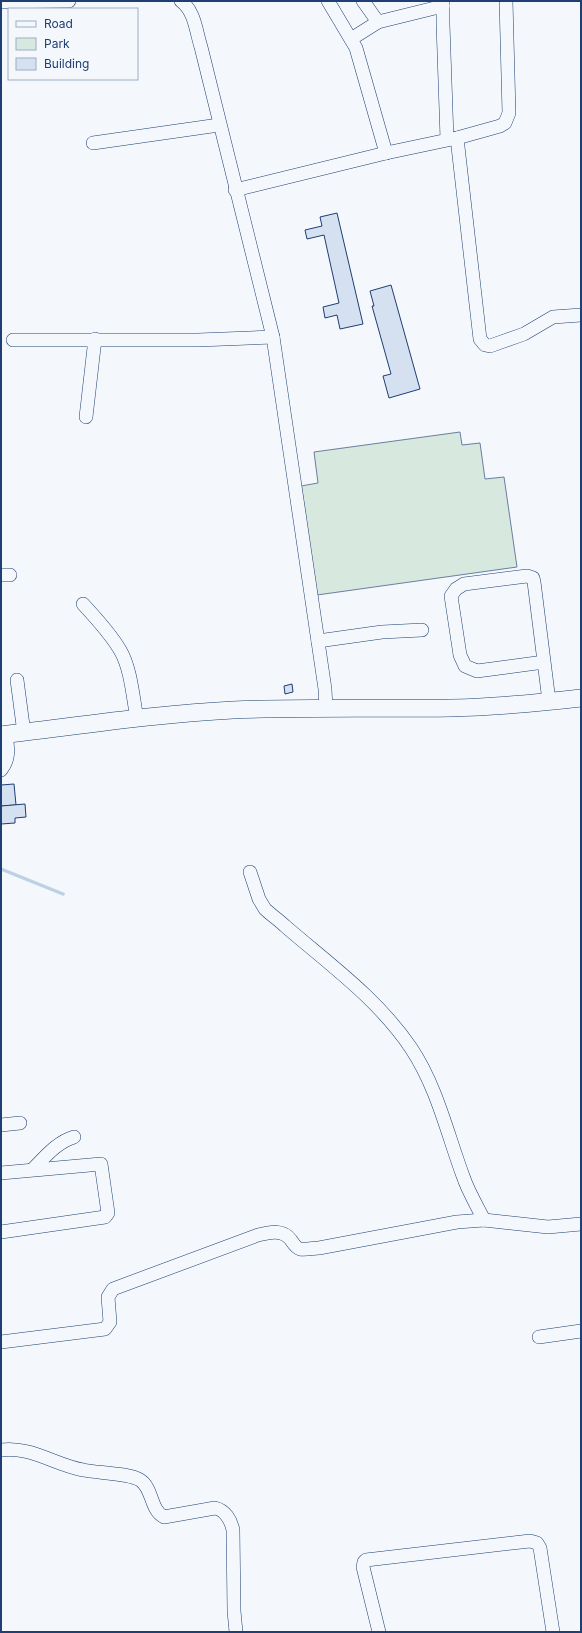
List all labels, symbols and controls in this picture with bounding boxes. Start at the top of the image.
legend [8,8,138,80]
text: Road [44,16,73,31]
text: Park [44,36,70,51]
text: Building [44,56,89,71]

